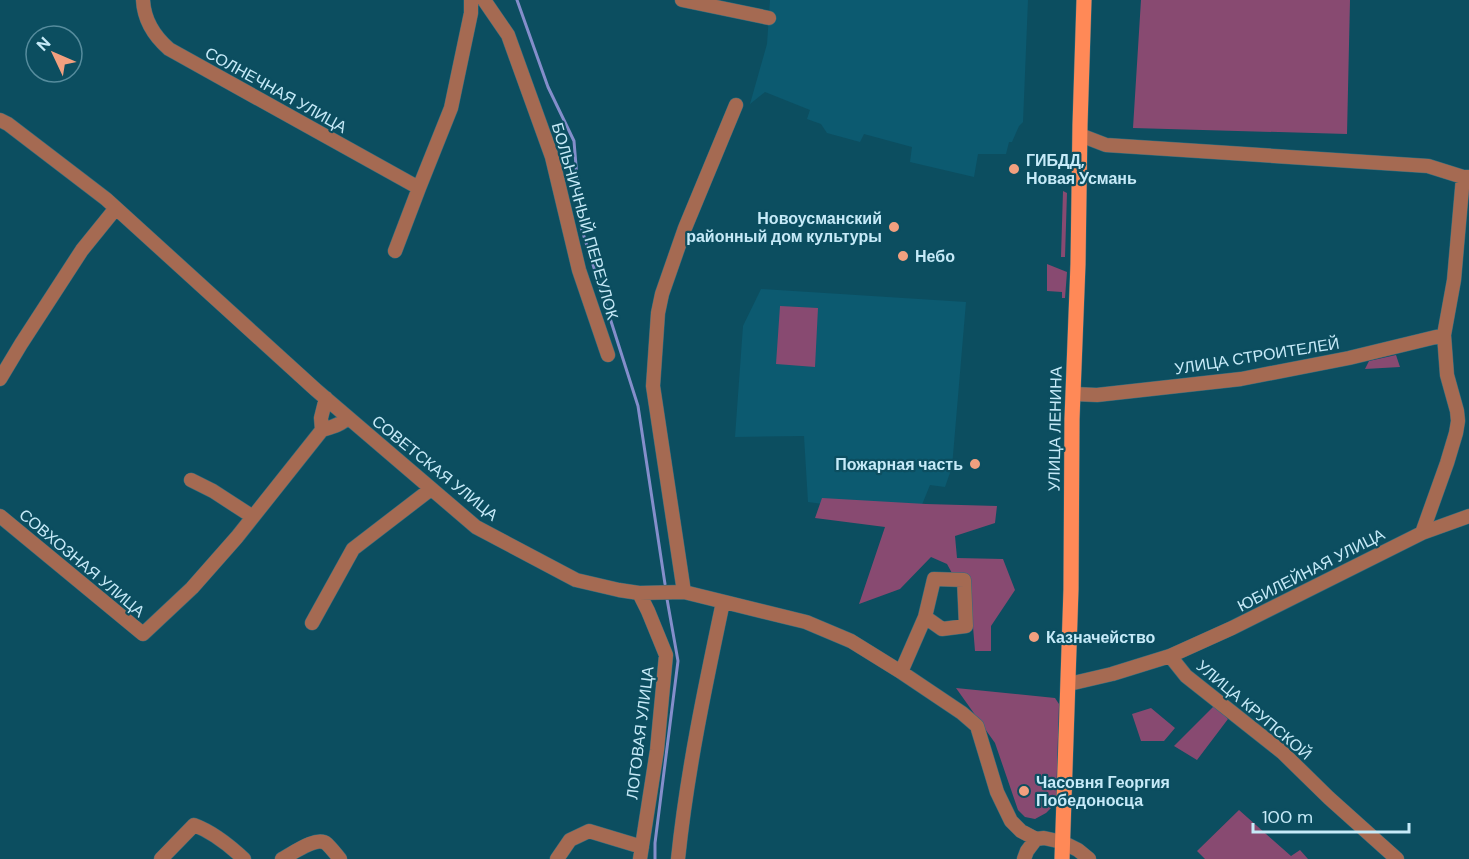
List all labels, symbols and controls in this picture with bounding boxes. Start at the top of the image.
north arrow [24,24,84,84]
text: N [32,32,55,55]
street label: СОЛНЕЧНАЯ УЛИЦА [201,42,351,138]
street label: БОЛЬНИЧНЫЙ ПЕРЕУЛОК [547,120,623,323]
place label: ГИБДД, Новая Усмань [1026,150,1137,189]
marker: ГИБДД, Новая Усмань [1007,162,1021,176]
place label: Новоусманский районный дом культуры [686,208,882,247]
marker: Новоусманский районный дом культуры [887,220,901,234]
place label: Небо [915,246,955,267]
marker: Небо [896,249,910,263]
street label: УЛИЦА СТРОИТЕЛЕЙ [1173,333,1341,379]
street label: УЛИЦА ЛЕНИНА [1043,366,1067,492]
street label: СОВЕТСКАЯ УЛИЦА [368,411,503,526]
place label: Пожарная часть [835,454,963,475]
marker: Пожарная часть [968,457,982,471]
street label: СОВХОЗНАЯ УЛИЦА [15,504,150,622]
street label: ЮБИЛЕЙНАЯ УЛИЦА [1234,523,1389,616]
place label: Казначейство [1046,627,1156,648]
marker: Казначейство [1027,630,1041,644]
street label: УЛИЦА КРУПСКОЙ [1192,656,1316,764]
street label: ЛОГОВАЯ УЛИЦА [621,665,659,801]
place label: Часовня Георгия Победоносца [1036,772,1170,811]
marker: Часовня Георгия Победоносца [1017,784,1031,798]
scale bar [1253,796,1409,834]
text: 100 m [1262,805,1313,829]

